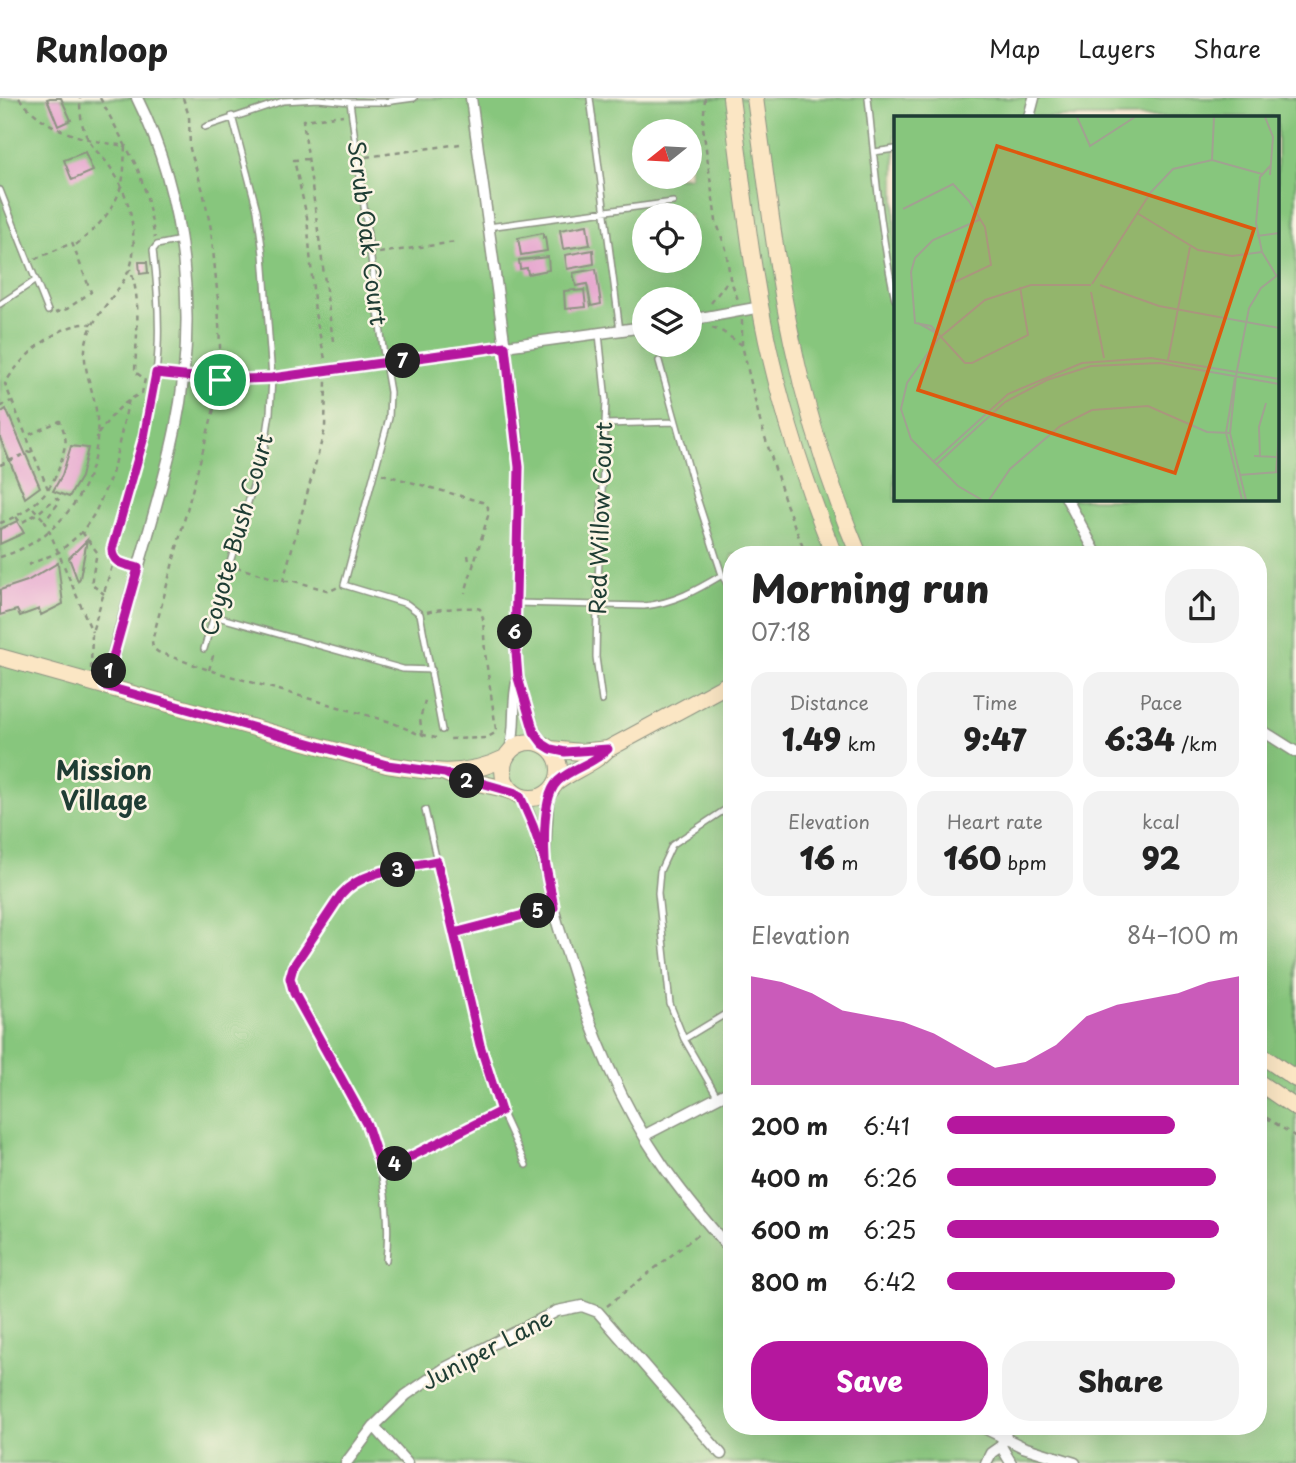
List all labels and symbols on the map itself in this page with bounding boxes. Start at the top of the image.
inset map [894,116,1278,500]
north arrow [632,119,702,189]
street label: Scrub Oak Court [340,138,397,327]
pin: 7 [386,344,420,378]
pin [190,350,250,410]
street label: Red Willow Court [579,421,620,615]
street label: Coyote Bush Court [190,429,281,640]
pin: 6 [498,614,532,650]
pin: 1 [92,654,126,688]
district label: Mission Village [56,750,152,819]
pin: 2 [449,764,484,798]
pin: 3 [380,852,416,888]
pin: 5 [520,894,556,928]
pin: 4 [378,1146,412,1182]
street label: Juniper Lane [414,1299,558,1398]

